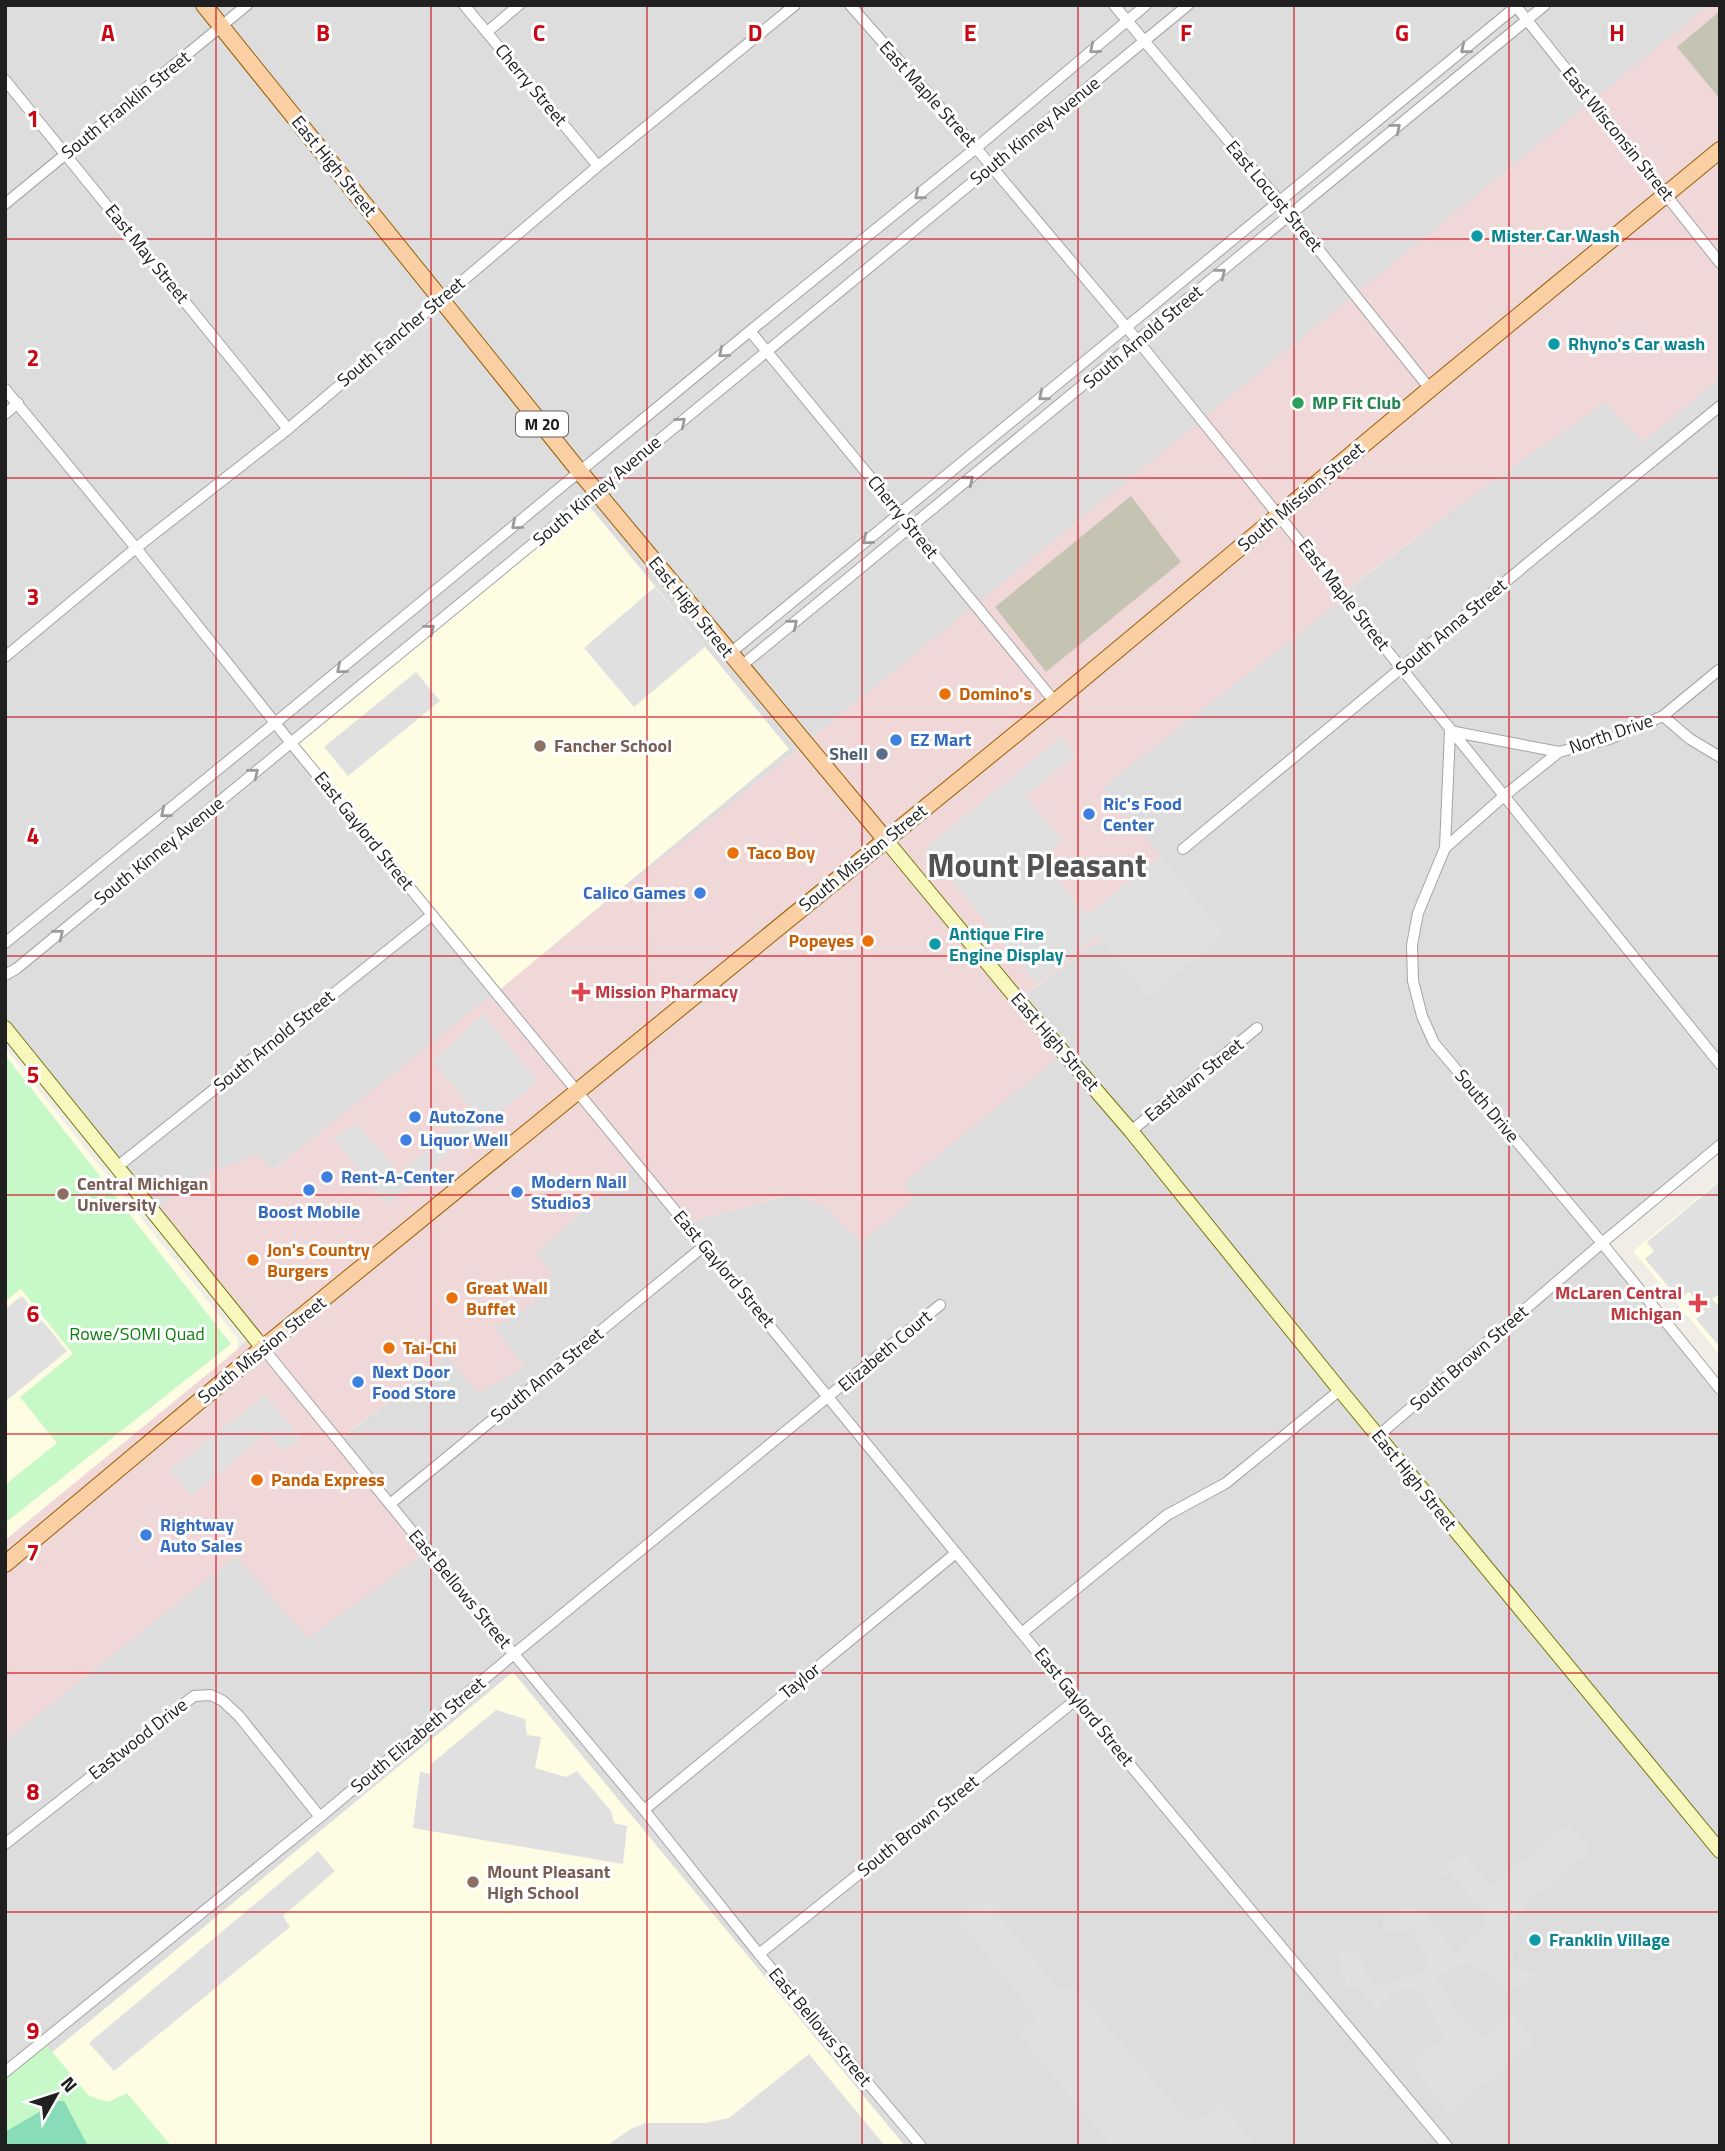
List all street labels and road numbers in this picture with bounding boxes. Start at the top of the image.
street label: East Maple Street [873,35,984,153]
street label: Cherry Street [489,38,574,132]
street label: South Franklin Street [55,43,197,165]
street label: East Wisconsin Street [1556,61,1681,207]
street label: South Kinney Avenue [964,70,1105,192]
street label: East High Street [285,109,384,223]
street label: East Locust Street [1220,134,1330,258]
street label: East May Street [99,198,196,310]
street label: South Fancher Street [331,270,471,393]
street label: South Arnold Street [1077,278,1209,395]
road number: M 20 [516,412,568,436]
street label: South Kinney Avenue [527,429,667,552]
street label: South Mission Street [1231,435,1370,558]
street label: Cherry Street [861,469,946,565]
street label: East Maple Street [1292,533,1397,657]
street label: East High Street [642,550,741,664]
street label: South Anna Street [1389,571,1513,681]
street label: North Drive [1565,707,1656,760]
street label: East Gaylord Street [308,766,421,896]
street label: South Kinney Avenue [88,790,229,912]
street label: South Mission Street [793,797,933,918]
street label: South Arnold Street [207,983,341,1098]
street label: East High Street [1005,986,1106,1097]
street label: Eastlawn Street [1138,1031,1250,1128]
street label: South Drive [1449,1063,1526,1148]
street label: East Gaylord Street [667,1204,782,1334]
street label: South Mission Street [192,1289,332,1410]
street label: South Brown Street [1404,1298,1534,1417]
street label: Elizabeth Court [832,1303,938,1398]
street label: South Anna Street [484,1320,609,1429]
street label: East High Street [1365,1423,1464,1537]
street label: East Bellows Street [403,1523,519,1655]
street label: East Gaylord Street [1028,1642,1141,1772]
street label: Taylor [774,1656,826,1705]
street label: South Elizabeth Street [344,1670,492,1799]
street label: Eastwood Drive [82,1691,193,1786]
street label: South Brown Street [851,1768,985,1883]
street label: East Bellows Street [763,1961,879,2093]

